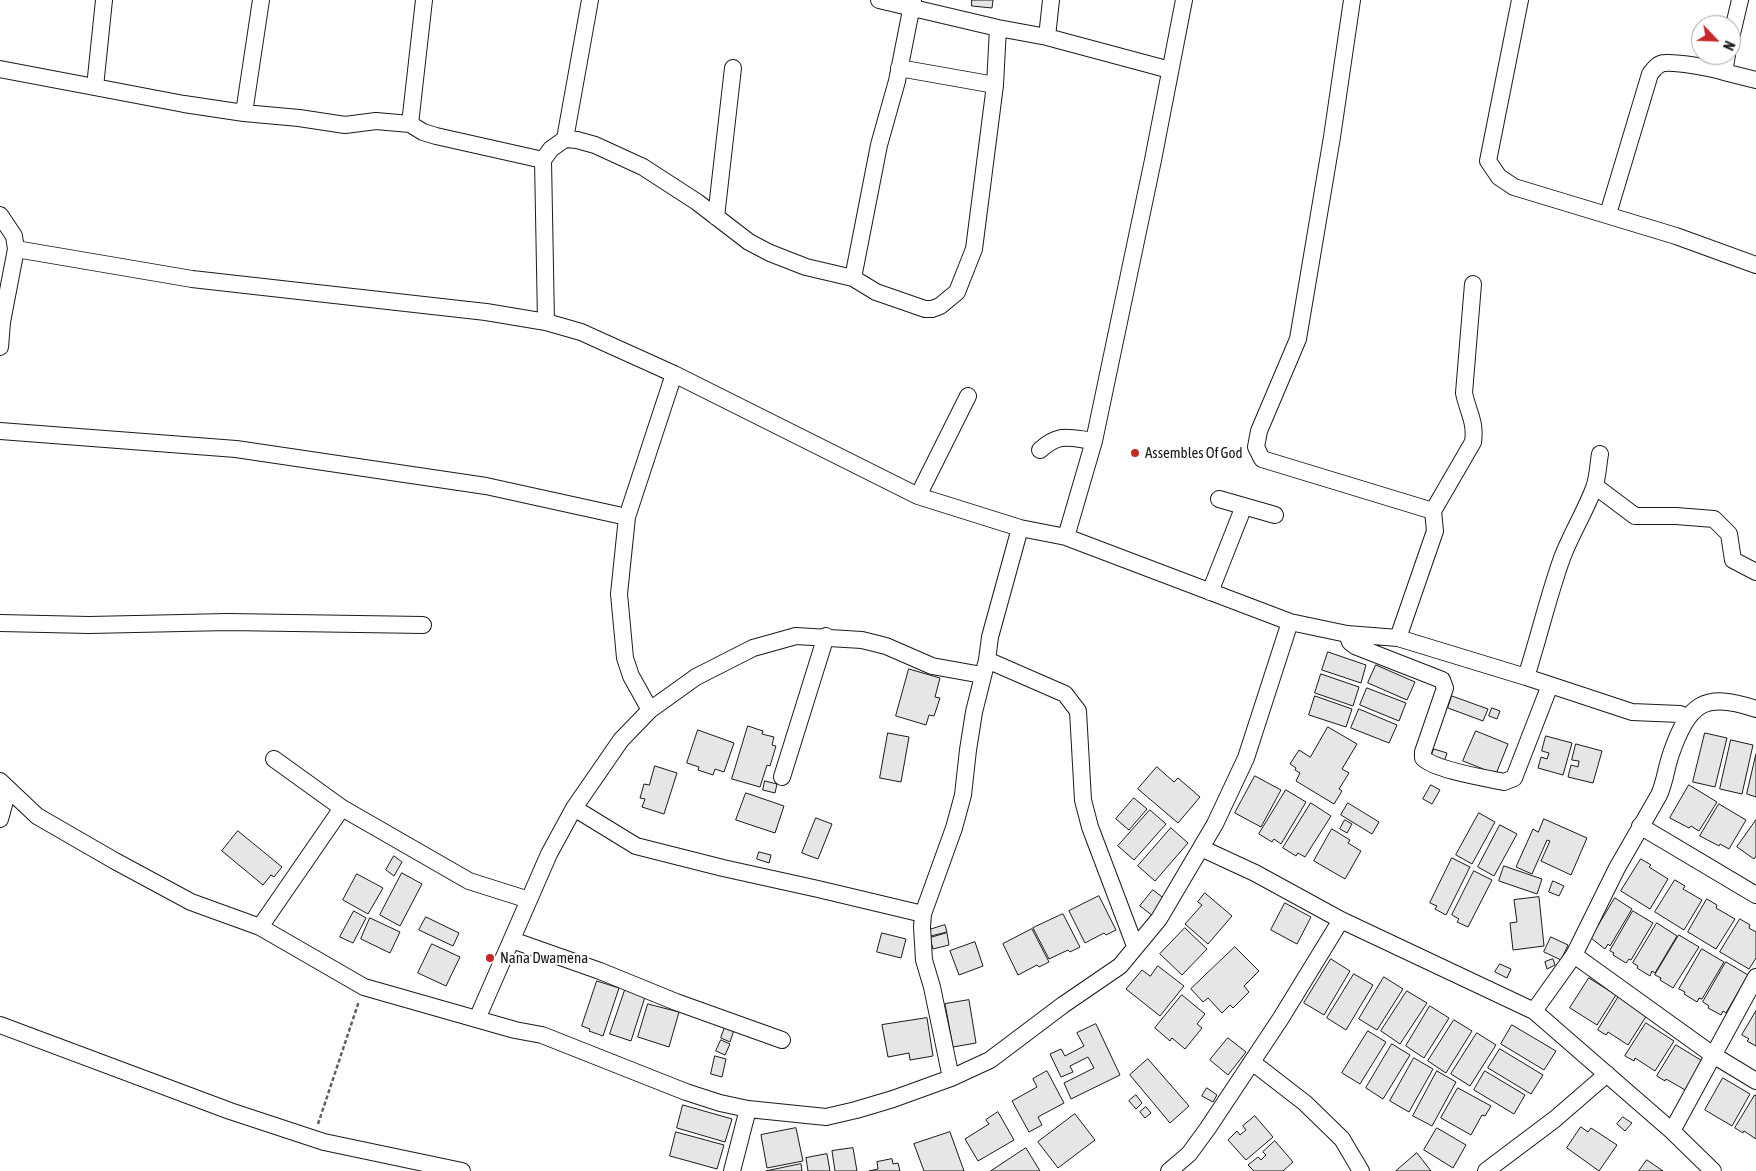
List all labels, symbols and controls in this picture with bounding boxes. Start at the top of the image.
north arrow [1691,15,1741,65]
text: N [1720,39,1738,53]
place label: Assembles Of God [1145,444,1243,462]
marker: Assembles Of God [1129,447,1141,459]
place label: Nana Dwamena [500,949,588,967]
marker: Nana Dwamena [484,952,496,964]

